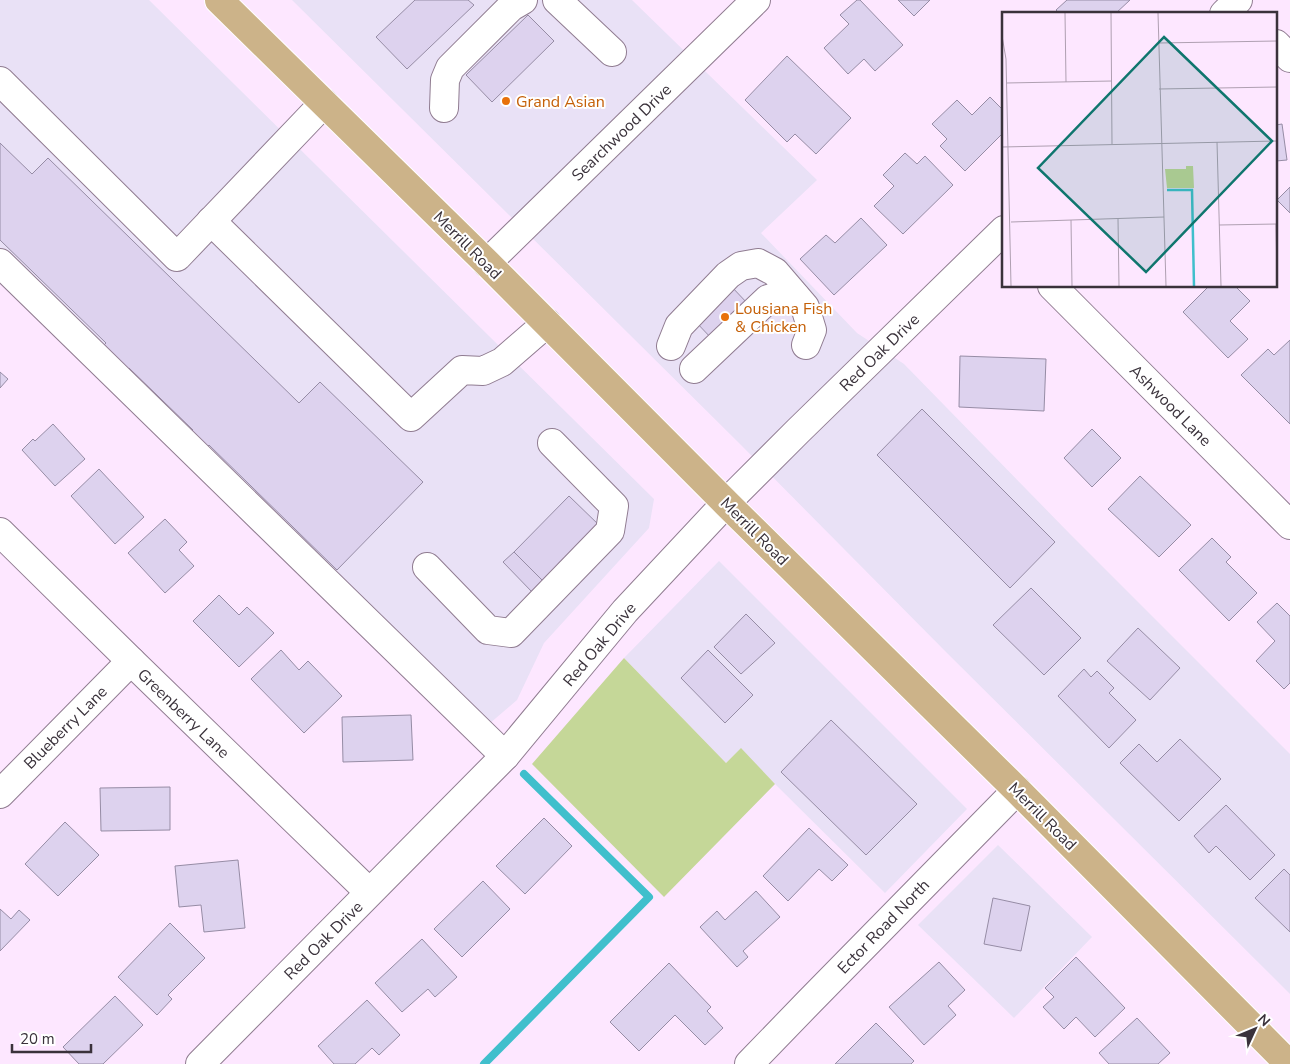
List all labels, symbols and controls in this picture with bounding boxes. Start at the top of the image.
inset map [1002,12,1278,288]
street label: Searchwood Drive [567,79,677,186]
place label: Grand Asian [516,91,605,113]
marker: Grand Asian [500,95,512,107]
street label: Merrill Road [428,207,506,285]
place label: Lousiana Fish & Chicken [735,298,832,338]
street label: Red Oak Drive [835,309,924,397]
marker: Lousiana Fish & Chicken [719,311,731,323]
street label: Ashwood Lane [1124,360,1216,452]
street label: Merrill Road [715,493,793,571]
street label: Red Oak Drive [558,598,641,691]
street label: Greenberry Lane [132,664,234,763]
street label: Blueberry Lane [19,681,112,774]
street label: Merrill Road [1003,778,1081,856]
street label: Ector Road North [833,875,935,979]
street label: Red Oak Drive [279,896,368,985]
north arrow [1230,1004,1280,1054]
text: N [1254,1010,1274,1031]
scale bar [12,1022,91,1054]
text: 20 m [20,1029,55,1049]

